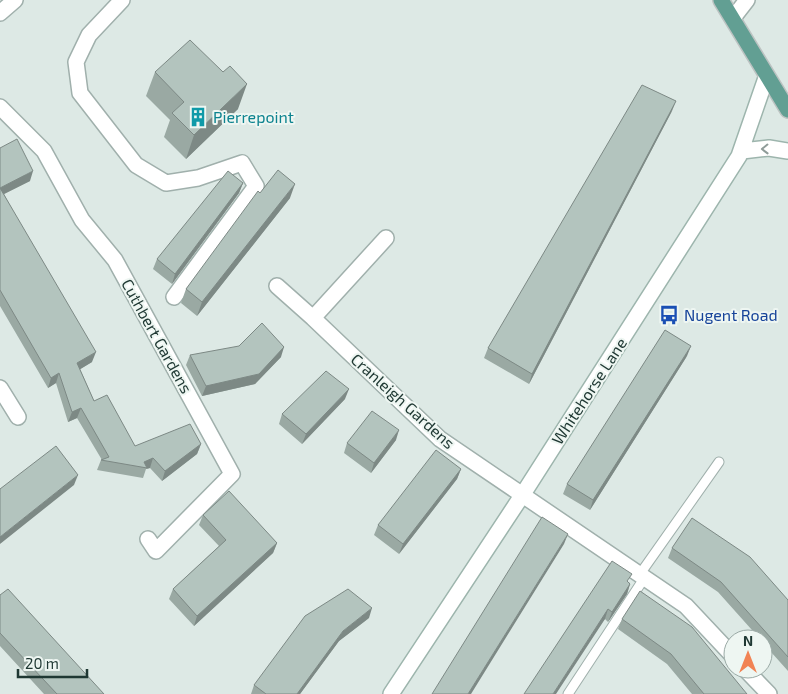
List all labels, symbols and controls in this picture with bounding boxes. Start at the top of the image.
building icon: Pierrepoint [187,106,209,128]
place label: Pierrepoint [213,107,294,126]
one-way arrow [761,144,768,154]
street label: Cuthbert Gardens [118,275,197,396]
bus stop icon: Nugent Road [658,304,680,326]
place label: Nugent Road [684,305,778,324]
street label: Whitehorse Lane [547,334,630,448]
street label: Cranleigh Gardens [348,349,459,452]
north arrow [723,629,773,679]
text: N [743,632,753,649]
scale bar [18,646,86,678]
text: 20 m [25,654,59,672]

